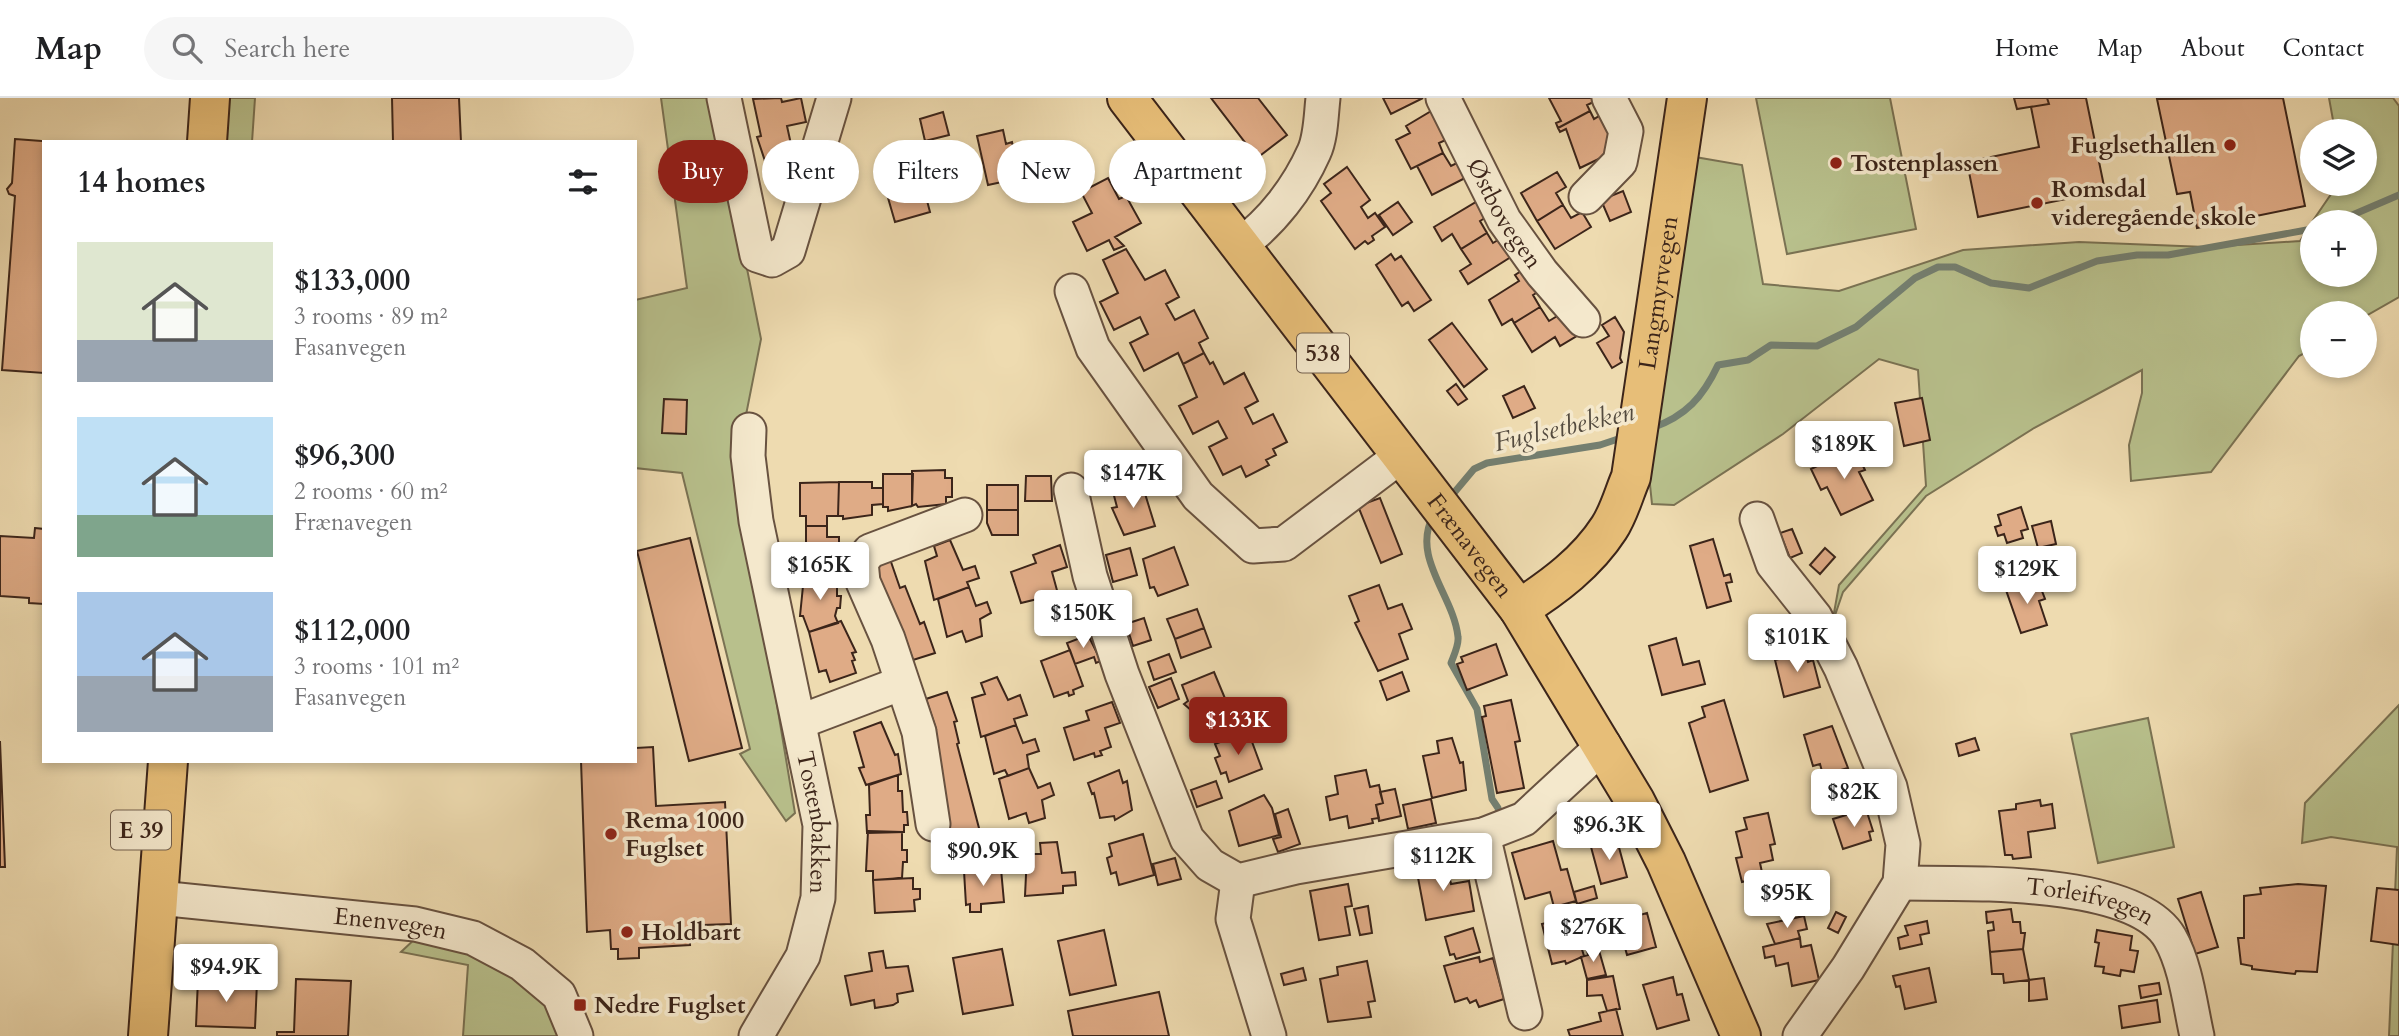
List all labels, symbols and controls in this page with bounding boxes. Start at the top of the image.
search box [144,17,634,80]
text: Map [35,26,102,71]
icon: search [168,29,206,67]
text: Search here [224,31,350,66]
text: Home [1995,32,2059,65]
text: Map [2097,32,2143,65]
text: About [2181,32,2245,65]
text: Contact [2283,32,2364,65]
map controls [2300,119,2377,378]
button: layers [2300,119,2377,196]
place label: Fuglsethallen [2070,129,2217,162]
marker: Fuglsethallen [2222,137,2238,153]
chip: Buy [658,140,748,203]
chip: Rent [762,140,859,203]
chip: Filters [873,140,983,203]
chip: New [997,140,1095,203]
chip: Apartment [1109,140,1266,203]
place label: Tostenplassen [1850,147,1999,180]
street label: Østbovegen [1459,153,1550,276]
marker: Tostenplassen [1828,155,1844,171]
text: 14 homes [77,162,206,203]
icon: filters [564,163,602,201]
place label: Romsdal videregående skole [2051,173,2256,234]
marker: Romsdal videregående skole [2029,195,2045,211]
button: + [2300,210,2377,287]
street label: Langmyrvegen [1631,213,1686,372]
text: $133,000 [294,260,410,301]
icon: home [133,270,217,354]
text: 3 rooms · 89 m² [294,301,447,332]
button: − [2300,301,2377,378]
text: Fasanvegen [294,332,406,363]
road number: 538 [1297,334,1349,372]
water label: Fuglsetbekken [1491,394,1638,460]
pin: $189K [1795,422,1893,481]
text: $189K [1811,428,1877,459]
text: $96,300 [294,435,395,476]
icon: home [133,445,217,529]
pin: $147K [1084,450,1182,510]
text: $147K [1100,457,1166,488]
text: 2 rooms · 60 m² [294,476,447,507]
street label: Frænavegen [1420,486,1521,605]
text: Frænavegen [294,507,412,538]
pin: $165K [771,542,869,602]
pin: $129K [1978,546,2076,606]
text: $165K [787,549,853,580]
text: $129K [1994,553,2060,584]
pin: $150K [1034,590,1132,650]
text: $150K [1050,597,1116,628]
text: $112,000 [294,610,410,651]
pin: $101K [1748,614,1846,674]
icon: home [133,620,217,704]
text: $101K [1764,621,1830,652]
text: 3 rooms · 101 m² [294,651,459,682]
text: Fasanvegen [294,682,406,713]
pin: $133K [1189,698,1287,757]
text: $133K [1205,704,1271,735]
street label: Tostenbakken [788,748,837,895]
pin: $82K [1813,770,1895,829]
text: $82K [1827,776,1881,807]
pin: $96.3K [1552,802,1666,862]
place label: Rema 1000 Fuglset [625,804,744,865]
text: $96.3K [1573,809,1645,840]
road number: E 39 [111,810,171,850]
marker: Rema 1000 Fuglset [603,826,619,842]
pin: $90.9K [926,828,1040,888]
pin: $112K [1394,834,1492,893]
text: $90.9K [947,835,1019,866]
text: $112K [1410,840,1476,871]
pin: $95K [1746,870,1828,930]
street label: Torleifvegen [2025,870,2161,933]
text: $95K [1760,877,1814,908]
street label: Enenvegen [332,899,451,948]
pin: $276K [1544,904,1642,964]
text: $276K [1560,911,1626,942]
place label: Holdbart [641,916,741,949]
marker: Holdbart [619,924,635,940]
pin: $94.9K [169,944,283,1004]
text: $94.9K [190,951,262,982]
place label: Nedre Fuglset [594,989,746,1022]
marker: Nedre Fuglset [572,997,588,1013]

